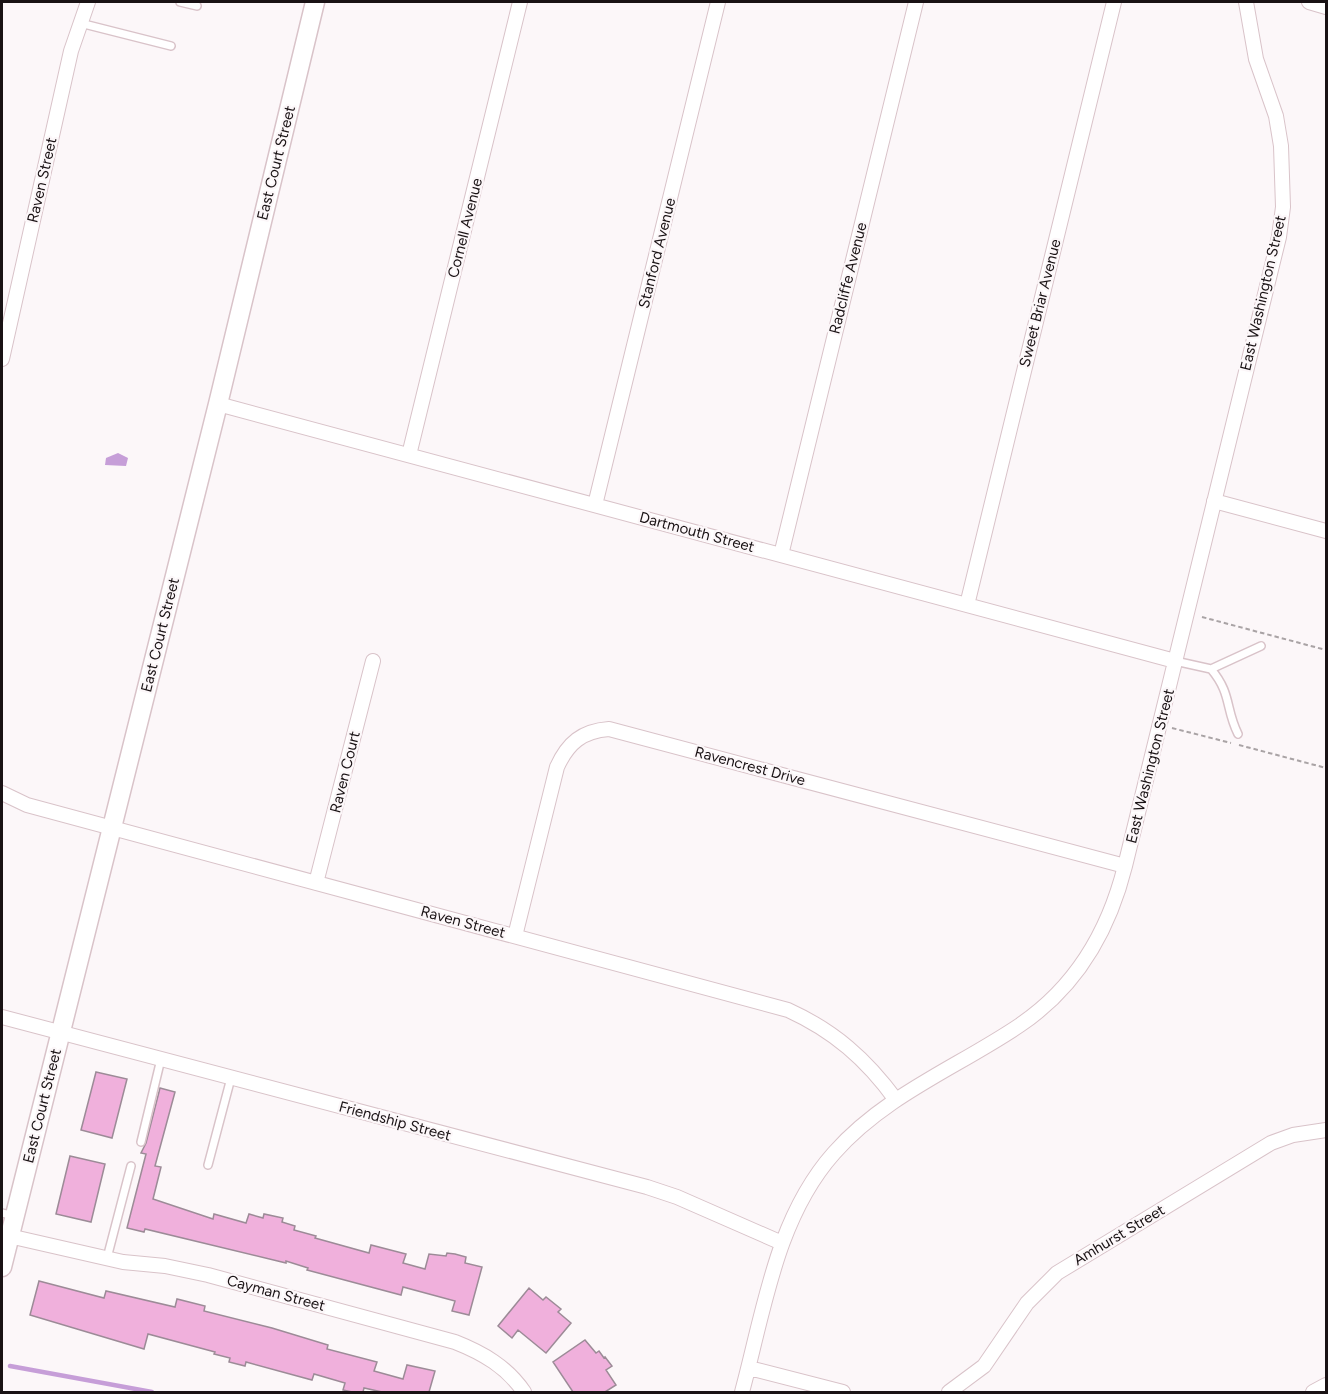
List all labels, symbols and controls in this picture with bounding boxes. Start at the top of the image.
street label: East Court Street [253,104,299,222]
street label: Raven Street [23,135,61,224]
street label: Cornell Avenue [444,176,486,280]
street label: Stanford Avenue [635,196,679,310]
street label: East Washington Street [1236,213,1290,372]
street label: Radcliffe Avenue [825,220,871,336]
street label: Sweet Briar Avenue [1015,237,1065,369]
street label: Dartmouth Street [638,508,757,556]
street label: East Court Street [137,576,183,694]
street label: East Washington Street [1122,686,1178,845]
street label: Raven Court [326,729,364,815]
street label: Ravencrest Drive [693,743,807,789]
street label: Raven Street [419,902,508,942]
street label: East Court Street [19,1047,65,1165]
street label: Friendship Street [337,1097,453,1145]
street label: Amhurst Street [1070,1201,1168,1269]
street label: Cayman Street [225,1271,327,1315]

